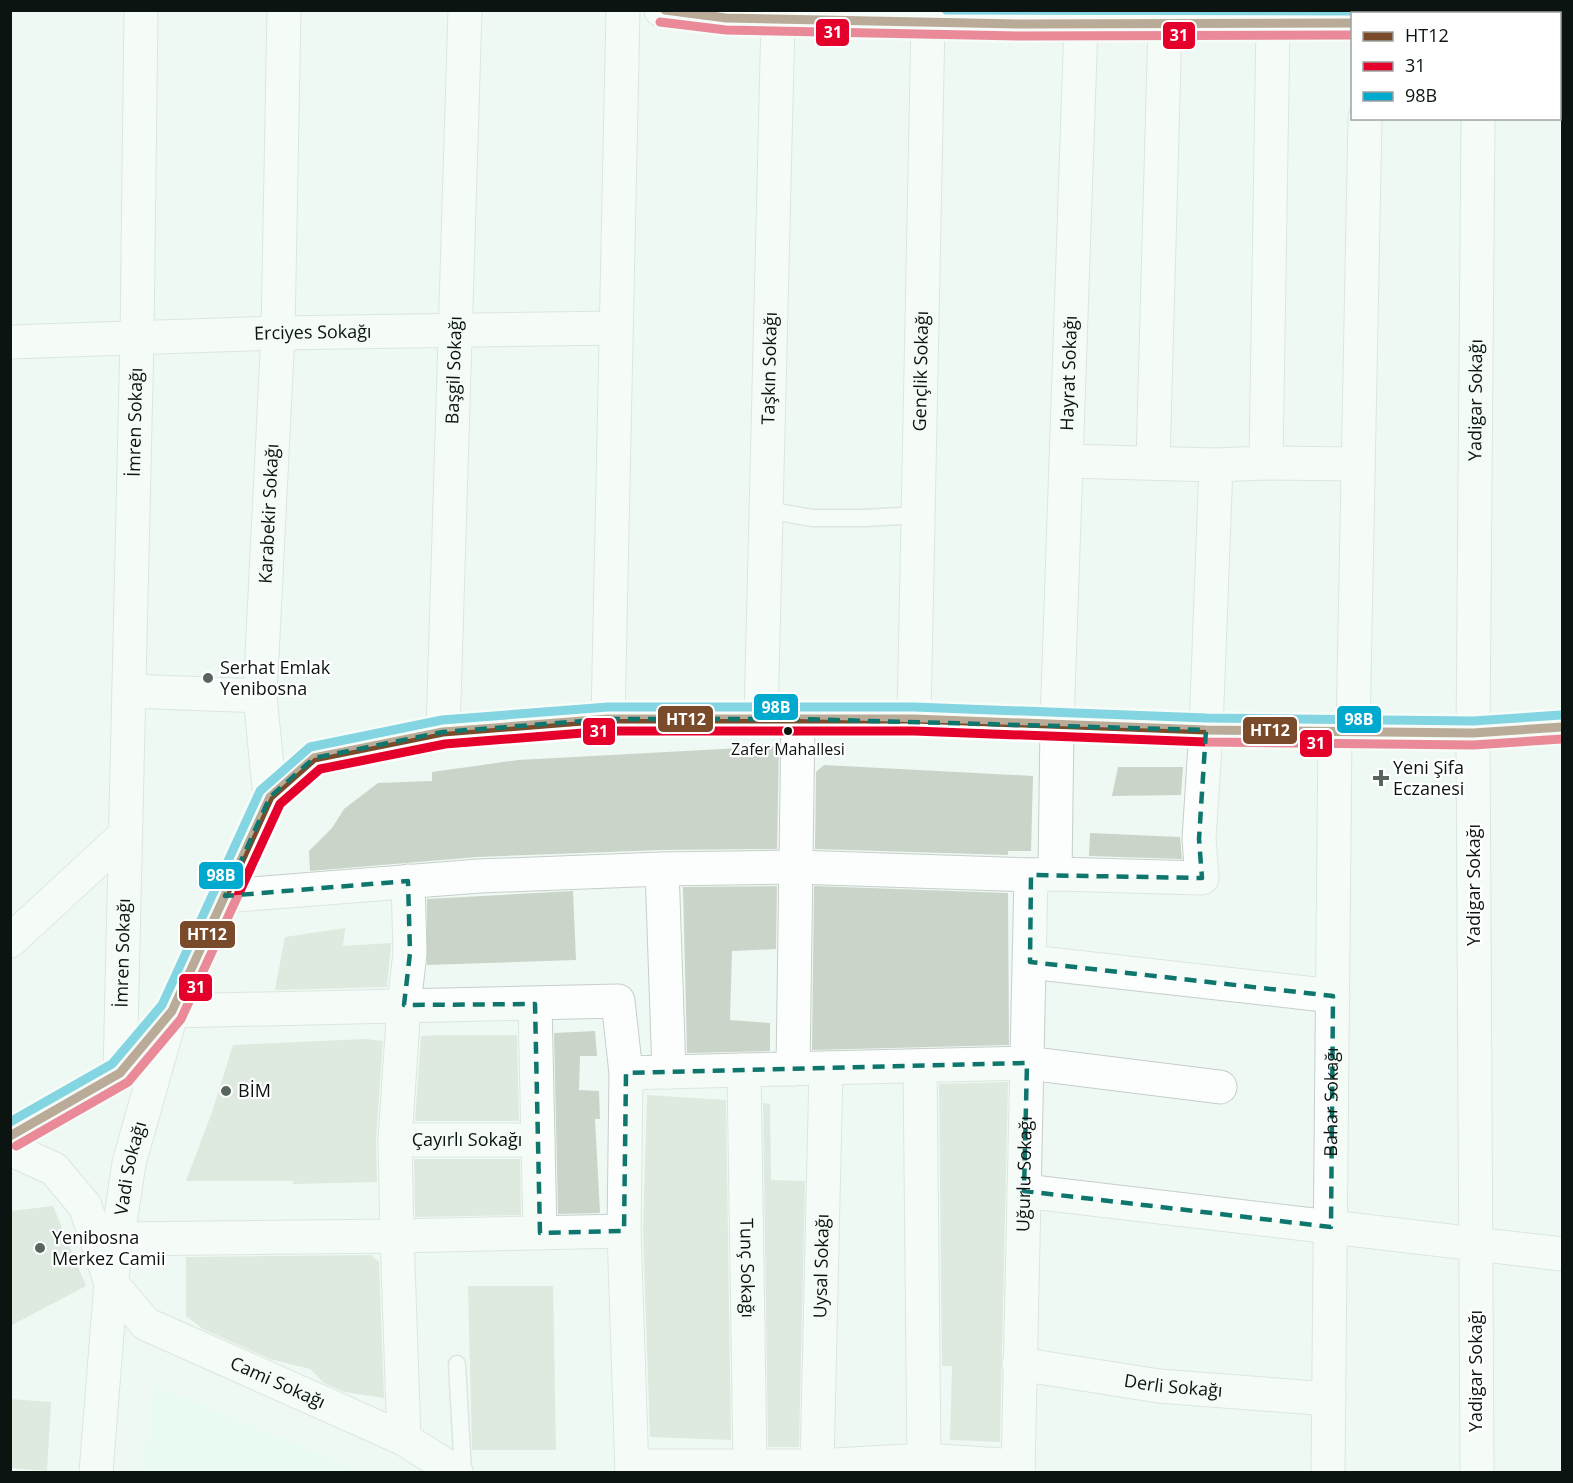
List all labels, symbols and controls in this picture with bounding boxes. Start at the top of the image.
legend [1351,12,1561,120]
line badge: 31 [815,18,850,47]
text: 31 [824,21,842,43]
line badge: 31 [1162,21,1196,50]
text: HT12 [1405,23,1449,47]
text: 31 [1170,24,1188,46]
text: 31 [1405,53,1426,77]
text: 98B [1405,83,1437,107]
street label: Taşkın Sokağı [755,311,782,425]
street label: Gençlik Sokağı [907,311,933,432]
street label: Hayrat Sokağı [1054,315,1082,431]
street label: Başgil Sokağı [439,316,467,425]
street label: Erciyes Sokağı [254,319,372,345]
street label: Yadigar Sokağı [1462,339,1487,461]
street label: İmren Sokağı [121,367,147,477]
street label: Karabekir Sokağı [253,443,283,584]
place label: Serhat Emlak Yenibosna [220,655,331,700]
marker: Serhat Emlak Yenibosna [201,671,215,685]
line badge: 98B [753,693,799,721]
text: 98B [761,696,791,718]
line badge: HT12 [657,705,714,733]
line badge: 98B [1336,705,1382,734]
text: HT12 [666,708,706,730]
text: 98B [1344,708,1374,730]
line badge: HT12 [1242,716,1298,745]
line badge: 31 [582,717,616,746]
text: HT12 [1250,719,1290,741]
text: 31 [590,720,608,742]
marker: Zafer Mahallesi [782,725,794,737]
line badge: 31 [1299,729,1333,758]
text: 31 [1307,732,1325,754]
place label: Zafer Mahallesi [731,738,845,760]
place label: Yeni Şifa Eczanesi [1393,755,1464,800]
marker: Yeni Şifa Eczanesi [1374,771,1388,785]
street label: Yadigar Sokağı [1461,824,1485,946]
line badge: 98B [198,861,244,890]
text: 98B [206,864,236,886]
street label: İmren Sokağı [109,898,135,1008]
line badge: HT12 [179,920,236,949]
text: HT12 [187,923,227,945]
line badge: 31 [178,973,213,1002]
text: 31 [187,976,205,998]
street label: Bahar Sokağı [1318,1047,1343,1157]
place label: BİM [238,1078,271,1102]
marker: BİM [219,1084,233,1098]
street label: Uğurlu Sokağı [1010,1116,1037,1232]
street label: Vadi Sokağı [108,1118,151,1217]
street label: Çayırlı Sokağı [412,1127,522,1151]
street label: Uysal Sokağı [807,1214,834,1319]
street label: Tunç Sokağı [735,1218,761,1318]
place label: Yenibosna Merkez Camii [52,1225,165,1270]
marker: Yenibosna Merkez Camii [33,1241,47,1255]
street label: Yadigar Sokağı [1463,1310,1487,1432]
street label: Cami Sokağı [227,1350,330,1413]
street label: Derli Sokağı [1123,1368,1224,1402]

